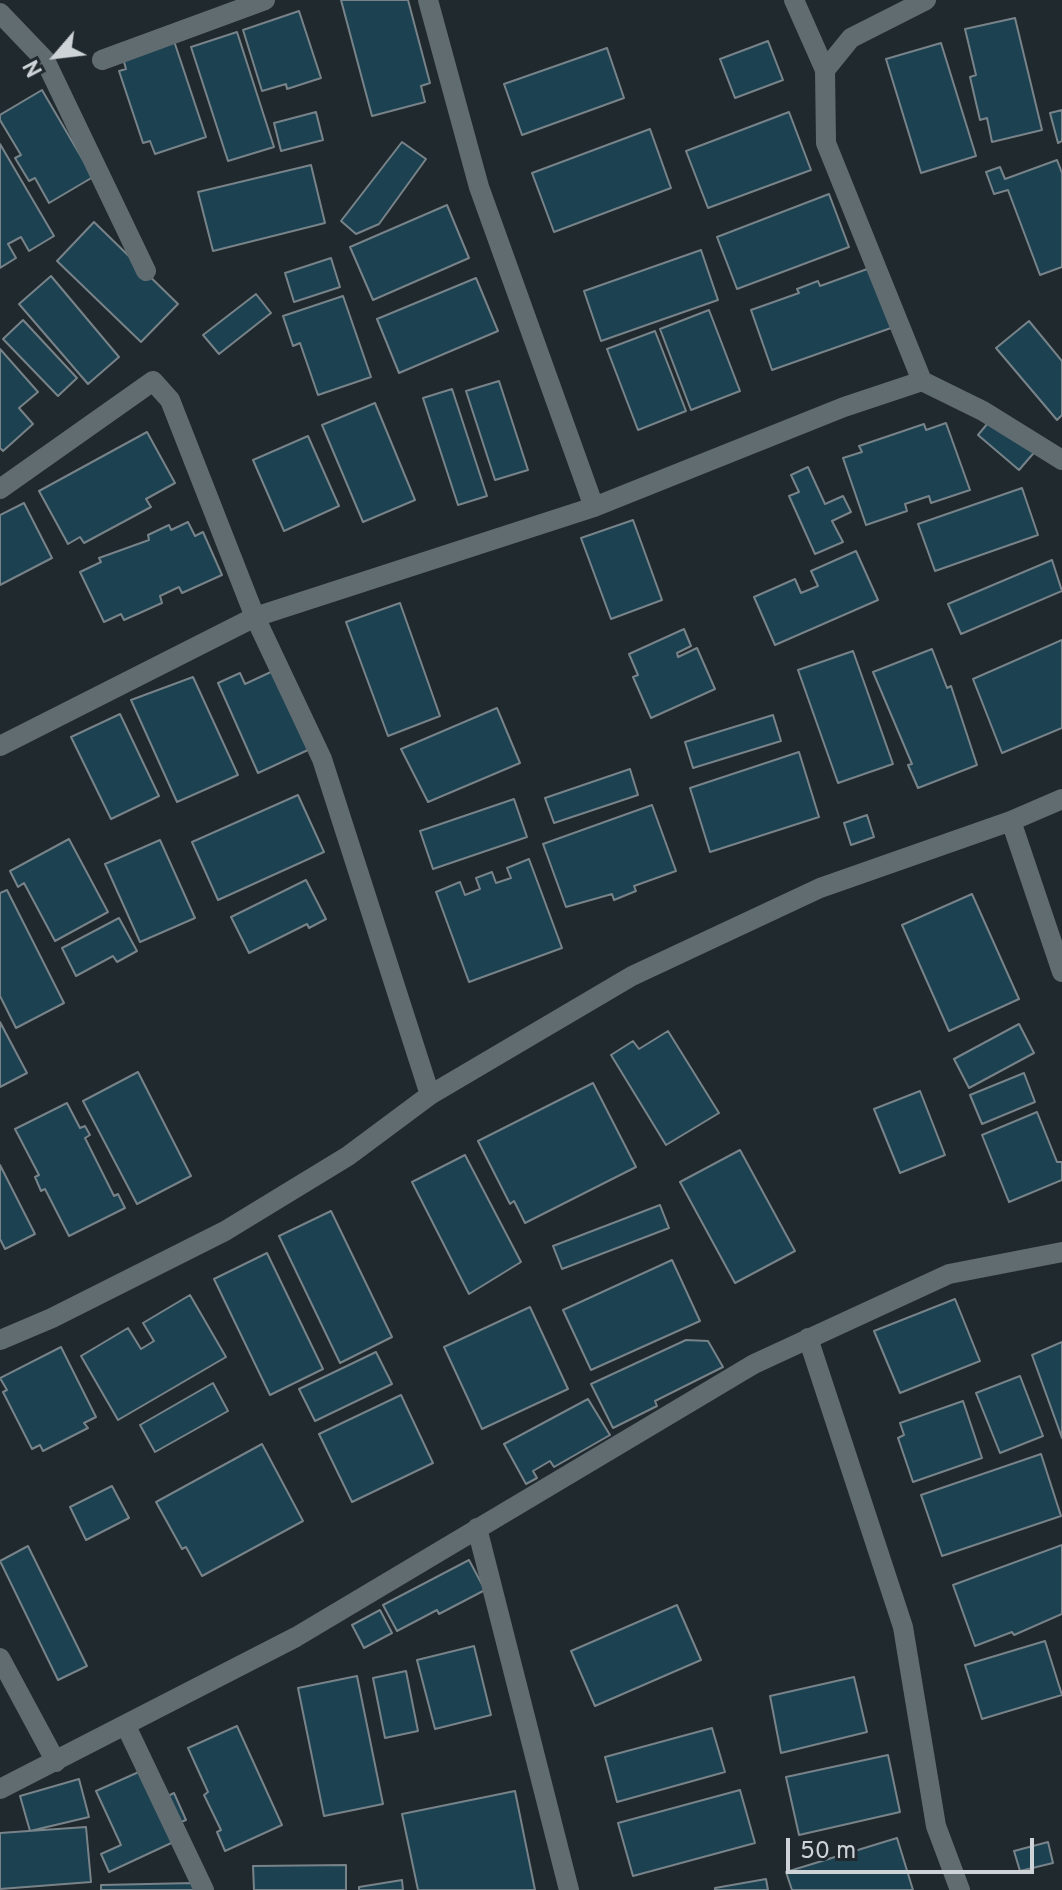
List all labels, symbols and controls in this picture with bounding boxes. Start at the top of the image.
north arrow [16,16,96,96]
text: N [19,54,50,81]
scale bar [790,1822,1038,1872]
text: 50 m [800,1837,856,1867]

